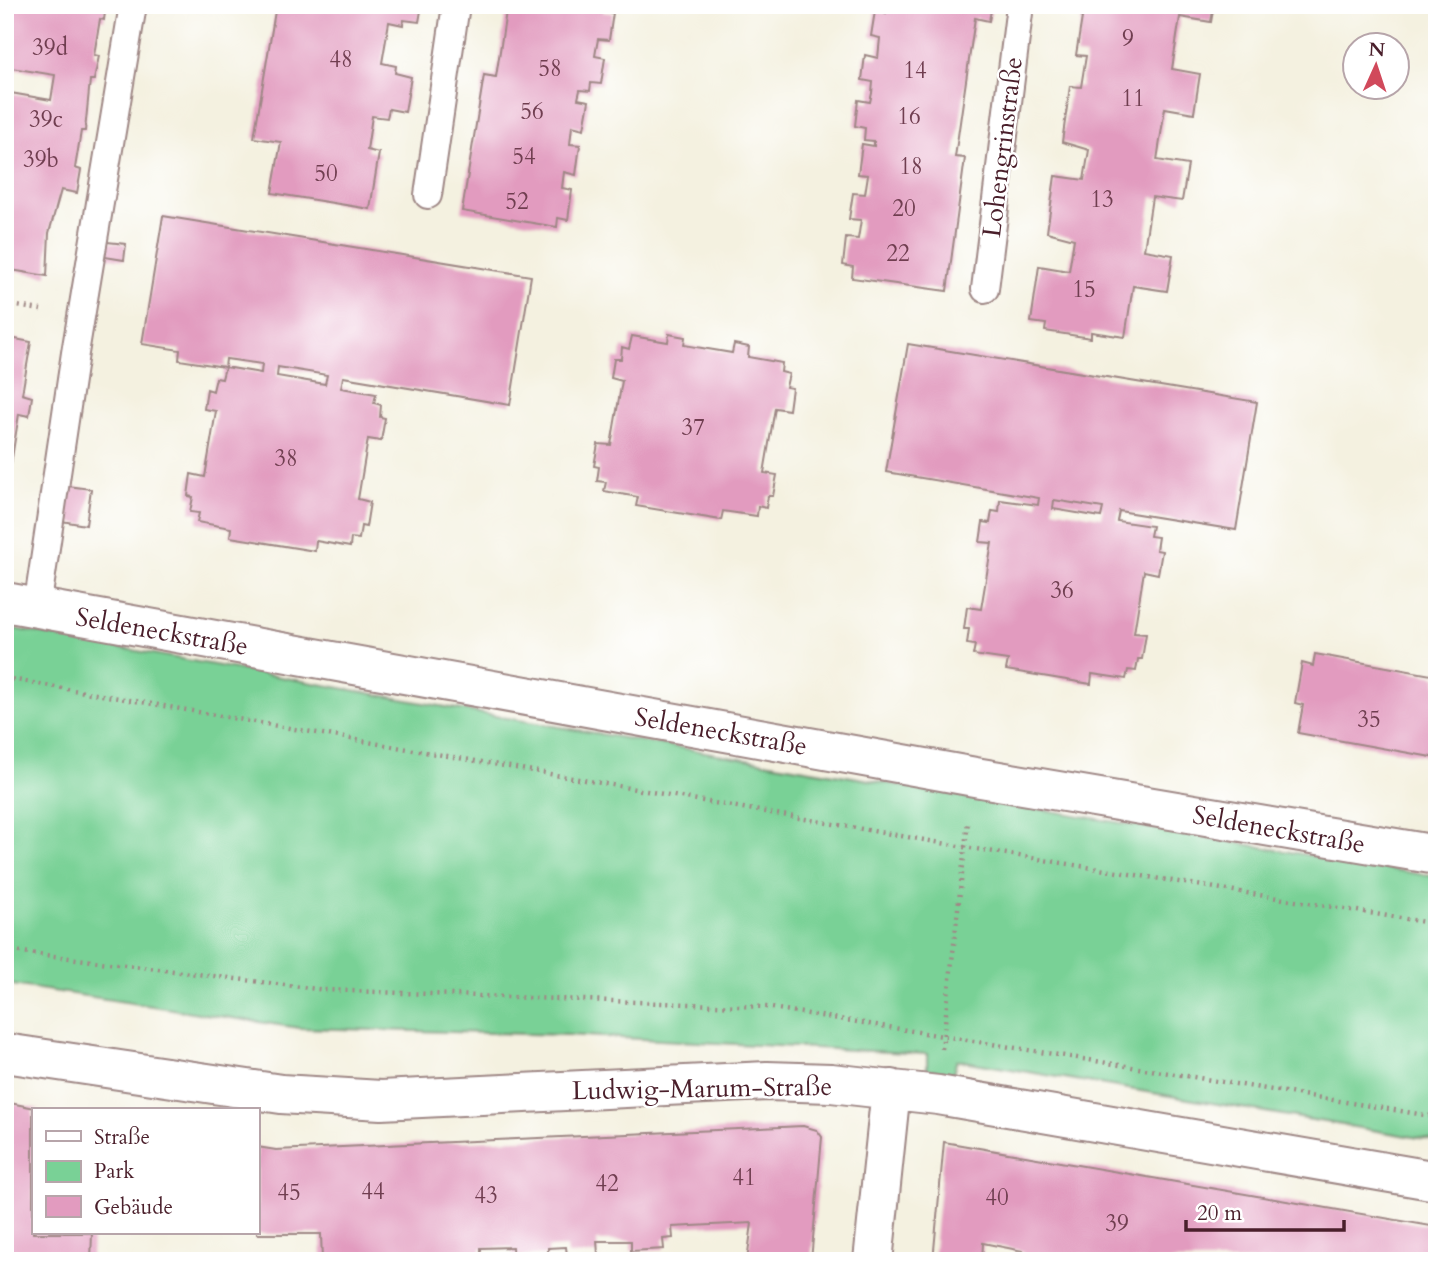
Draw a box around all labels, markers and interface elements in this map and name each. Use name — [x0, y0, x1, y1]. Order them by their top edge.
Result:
house number: 9 — [1122, 23, 1134, 54]
house number: 39d — [32, 32, 69, 63]
north arrow — [1340, 32, 1410, 102]
text: N — [1368, 37, 1386, 63]
house number: 48 — [329, 44, 353, 75]
house number: 58 — [538, 53, 562, 84]
house number: 14 — [903, 55, 927, 86]
street label: Lohengrinstraße — [974, 55, 1031, 239]
house number: 11 — [1121, 83, 1145, 114]
house number: 56 — [520, 96, 544, 127]
house number: 16 — [897, 101, 921, 132]
house number: 39c — [29, 104, 63, 135]
house number: 54 — [512, 141, 536, 172]
house number: 39b — [23, 144, 59, 175]
house number: 18 — [899, 151, 923, 182]
house number: 50 — [314, 158, 338, 189]
house number: 13 — [1090, 184, 1114, 215]
house number: 52 — [505, 186, 529, 217]
house number: 20 — [892, 193, 916, 224]
house number: 22 — [886, 238, 910, 269]
house number: 15 — [1072, 274, 1096, 305]
house number: 37 — [681, 412, 705, 443]
house number: 38 — [274, 443, 298, 474]
house number: 36 — [1050, 575, 1074, 606]
street label: Seldeneckstraße — [73, 599, 251, 664]
street label: Seldeneckstraße — [632, 699, 810, 764]
house number: 35 — [1357, 704, 1381, 735]
street label: Seldeneckstraße — [1190, 797, 1368, 862]
street label: Ludwig-Marum-Straße — [571, 1069, 833, 1108]
legend — [32, 1108, 259, 1234]
text: Straße — [94, 1123, 150, 1152]
text: Park — [94, 1157, 135, 1186]
house number: 41 — [732, 1162, 756, 1193]
house number: 42 — [595, 1168, 619, 1199]
house number: 44 — [361, 1176, 385, 1207]
house number: 45 — [277, 1177, 301, 1208]
house number: 43 — [474, 1180, 498, 1211]
house number: 40 — [985, 1182, 1009, 1213]
scale bar — [1186, 1189, 1344, 1233]
text: Gebäude — [94, 1193, 173, 1222]
text: 20 m — [1197, 1199, 1242, 1228]
house number: 39 — [1105, 1208, 1129, 1239]

